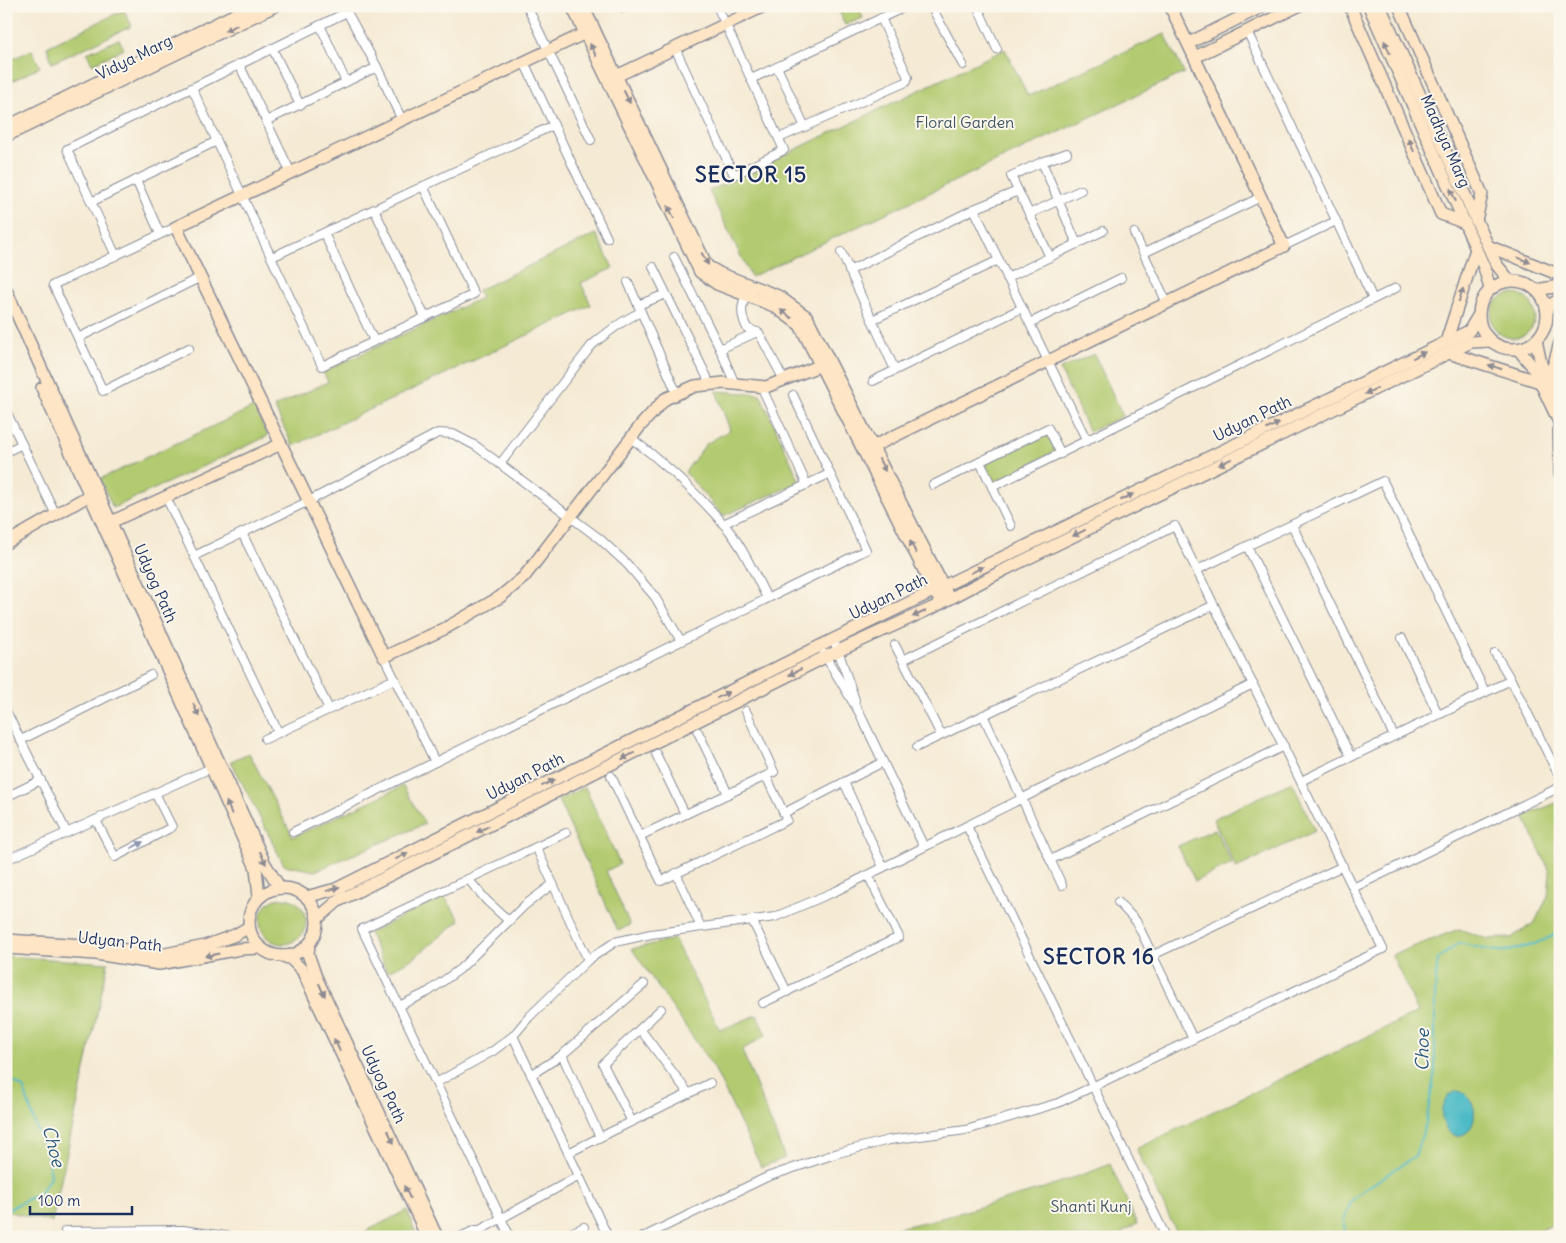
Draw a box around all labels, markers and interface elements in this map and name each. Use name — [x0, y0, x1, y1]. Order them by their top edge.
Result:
one-way arrow — [224, 24, 238, 32]
street label: Vidya Marg — [93, 30, 175, 84]
one-way arrow — [1383, 40, 1391, 54]
one-way arrow — [589, 43, 597, 57]
one-way arrow — [622, 90, 631, 105]
street label: Madhya Marg — [1417, 91, 1475, 191]
park label: Floral Garden — [916, 112, 1014, 132]
one-way arrow — [1406, 138, 1414, 152]
district label: SECTOR 15 — [695, 161, 807, 188]
one-way arrow — [1448, 188, 1456, 202]
one-way arrow — [667, 205, 675, 220]
one-way arrow — [701, 252, 709, 267]
one-way arrow — [1517, 256, 1532, 264]
one-way arrow — [1458, 288, 1466, 303]
one-way arrow — [779, 309, 793, 319]
one-way arrow — [1412, 351, 1426, 359]
one-way arrow — [1487, 363, 1502, 370]
one-way arrow — [1364, 387, 1378, 395]
street label: Udyan Path — [1210, 390, 1294, 446]
one-way arrow — [1266, 422, 1280, 430]
one-way arrow — [878, 458, 886, 472]
one-way arrow — [1218, 458, 1232, 466]
one-way arrow — [1120, 493, 1134, 501]
one-way arrow — [1072, 529, 1086, 537]
one-way arrow — [909, 540, 917, 555]
street label: Udyog Path — [130, 541, 182, 625]
one-way arrow — [970, 566, 985, 574]
street label: Udyan Path — [846, 568, 930, 624]
one-way arrow — [912, 611, 926, 619]
one-way arrow — [788, 668, 802, 676]
one-way arrow — [716, 691, 730, 699]
one-way arrow — [192, 703, 200, 717]
street label: Udyan Path — [483, 748, 567, 804]
one-way arrow — [621, 752, 635, 760]
one-way arrow — [540, 779, 555, 787]
one-way arrow — [225, 801, 233, 815]
one-way arrow — [475, 824, 490, 833]
one-way arrow — [130, 841, 144, 849]
one-way arrow — [259, 851, 267, 865]
one-way arrow — [395, 852, 410, 860]
one-way arrow — [326, 885, 341, 893]
street label: Udyan Path — [77, 927, 163, 955]
district label: SECTOR 16 — [1043, 943, 1155, 970]
one-way arrow — [204, 951, 220, 959]
one-way arrow — [318, 983, 326, 997]
water label: Choe — [1410, 1027, 1434, 1071]
one-way arrow — [333, 1038, 341, 1052]
street label: Udyog Path — [357, 1042, 411, 1126]
water label: Choe — [38, 1123, 71, 1170]
one-way arrow — [388, 1130, 396, 1144]
scale bar — [30, 1183, 132, 1215]
one-way arrow — [402, 1185, 410, 1199]
text: 100 m — [38, 1191, 80, 1210]
park label: Shanti Kunj — [1050, 1196, 1132, 1216]

